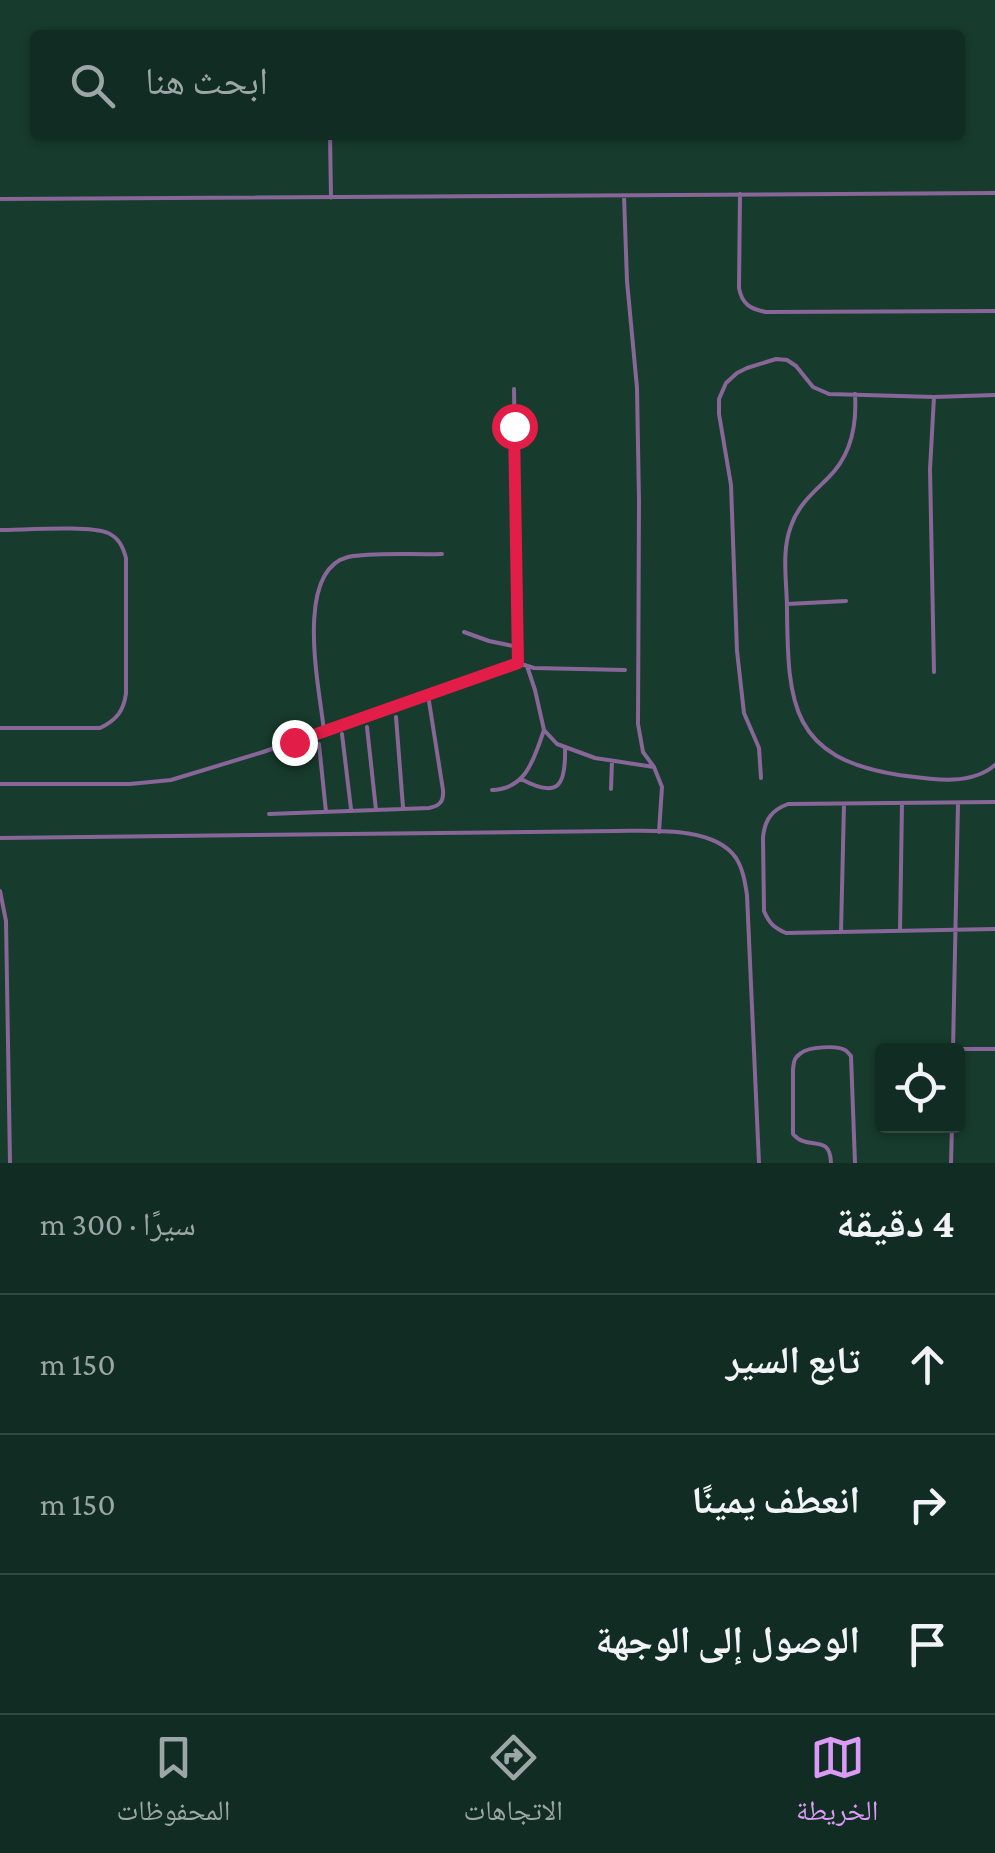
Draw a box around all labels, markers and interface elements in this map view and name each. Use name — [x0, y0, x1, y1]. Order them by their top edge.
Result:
search box — [30, 30, 965, 140]
icon: search — [65, 58, 120, 113]
text: ابحث هنا — [145, 60, 268, 102]
route start — [492, 404, 538, 450]
route end — [272, 720, 318, 766]
map controls — [875, 1043, 965, 1133]
button: locate — [875, 1043, 965, 1133]
text: 4 دقيقة — [836, 1199, 955, 1246]
text: سيرًا · 300 m — [40, 1206, 196, 1242]
icon: ahead — [900, 1337, 955, 1392]
text: تابع السير — [726, 1339, 860, 1381]
text: 150 m — [40, 1346, 116, 1382]
icon: right — [900, 1477, 955, 1532]
text: انعطف يمينًا — [692, 1479, 860, 1521]
text: 150 m — [40, 1486, 116, 1522]
icon: arrive — [900, 1617, 955, 1672]
text: الوصول إلى الوجهة — [595, 1619, 860, 1661]
tab: المحفوظات — [117, 1730, 230, 1838]
tab: الاتجاهات — [464, 1730, 563, 1838]
tab: الخريطة — [796, 1730, 878, 1838]

